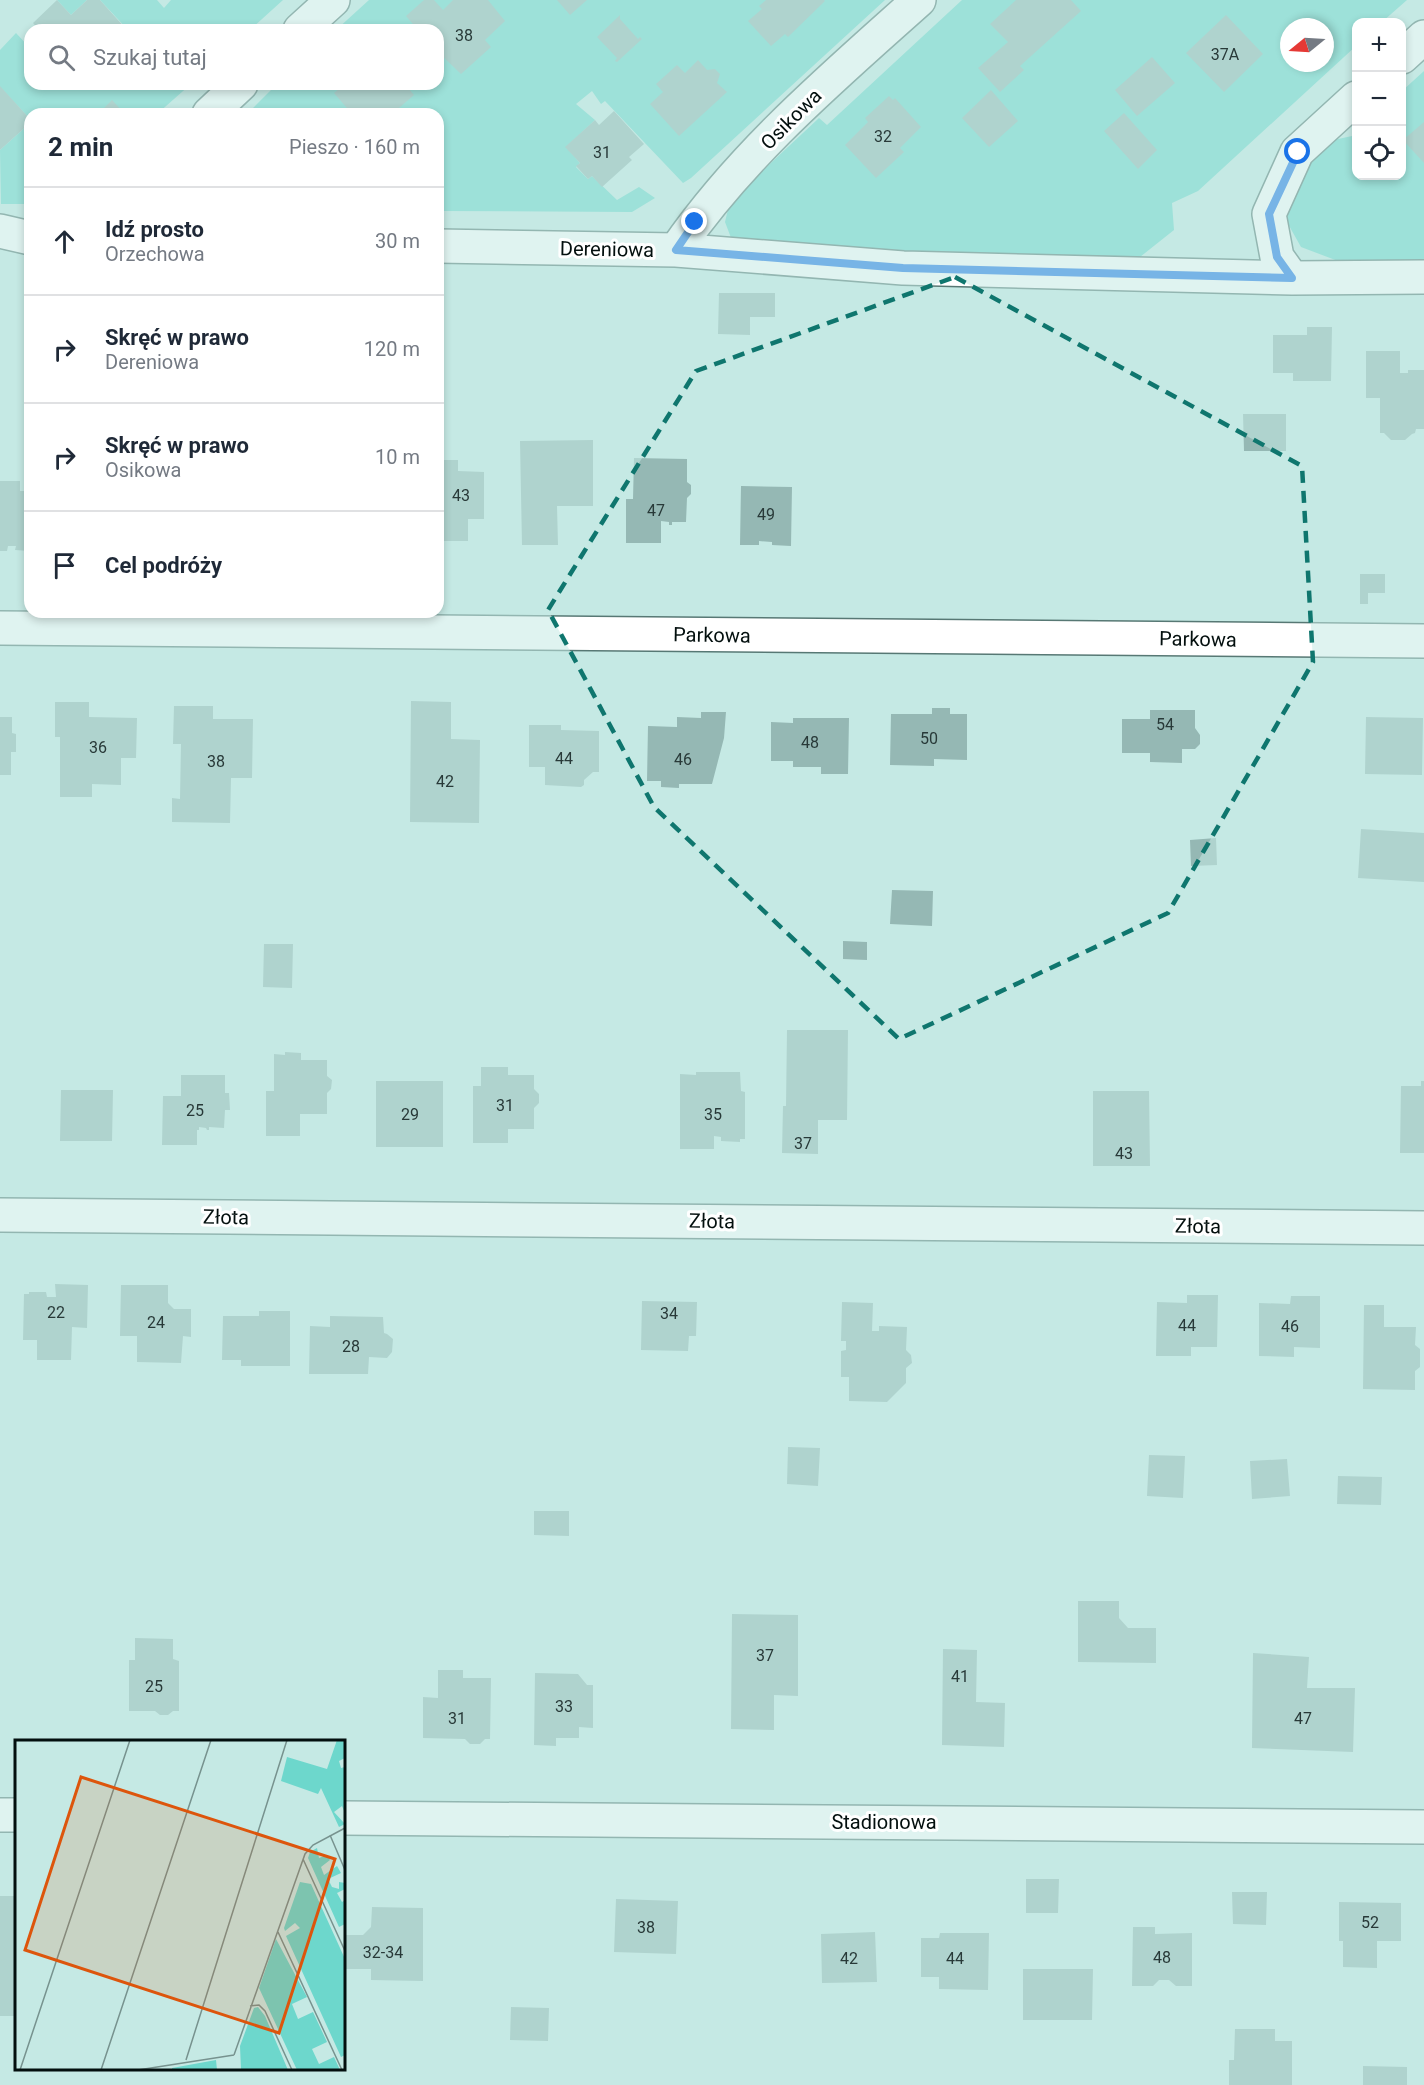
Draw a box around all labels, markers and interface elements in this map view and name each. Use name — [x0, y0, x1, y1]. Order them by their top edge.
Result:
north arrow — [1280, 18, 1334, 72]
map controls — [1352, 18, 1406, 180]
button: + — [1352, 18, 1406, 72]
search box — [24, 24, 444, 90]
house number: 38 — [455, 26, 473, 45]
icon: search — [45, 41, 78, 74]
text: Szukaj tutaj — [93, 45, 207, 70]
house number: 37A — [1211, 45, 1240, 64]
button: − — [1352, 72, 1406, 126]
street label: Osikowa — [756, 84, 826, 154]
button: locate — [1352, 126, 1406, 180]
house number: 32 — [874, 127, 892, 146]
text: 2 min — [48, 132, 113, 162]
text: Pieszo · 160 m — [289, 135, 420, 159]
route start — [1284, 138, 1310, 164]
house number: 31 — [593, 143, 611, 162]
route end — [681, 208, 707, 234]
text: Idź prosto — [105, 217, 204, 242]
icon: ahead — [48, 225, 81, 258]
text: 30 m — [375, 229, 420, 253]
street label: Dereniowa — [560, 236, 654, 262]
text: Orzechowa — [105, 242, 205, 266]
text: Skręć w prawo — [105, 325, 249, 350]
icon: right — [48, 333, 81, 366]
text: 120 m — [364, 337, 420, 361]
text: Dereniowa — [105, 350, 199, 374]
text: Skręć w prawo — [105, 433, 249, 458]
icon: right — [48, 441, 81, 474]
text: 10 m — [375, 445, 420, 469]
text: Osikowa — [105, 458, 181, 482]
house number: 43 — [452, 486, 470, 505]
house number: 47 — [647, 501, 665, 520]
house number: 49 — [757, 505, 775, 524]
icon: arrive — [48, 549, 81, 582]
text: Cel podróży — [105, 553, 222, 578]
street label: Parkowa — [673, 622, 751, 648]
street label: Parkowa — [1159, 626, 1237, 652]
house number: 54 — [1156, 715, 1174, 734]
house number: 50 — [920, 729, 938, 748]
house number: 48 — [801, 733, 819, 752]
house number: 36 — [89, 738, 107, 757]
house number: 44 — [555, 749, 573, 768]
house number: 46 — [674, 750, 692, 769]
house number: 38 — [207, 752, 225, 771]
house number: 42 — [436, 772, 454, 791]
house number: 31 — [496, 1096, 514, 1115]
house number: 25 — [186, 1101, 204, 1120]
house number: 29 — [401, 1105, 419, 1124]
house number: 35 — [704, 1105, 722, 1124]
house number: 37 — [794, 1134, 812, 1153]
house number: 43 — [1115, 1144, 1133, 1163]
street label: Złota — [203, 1205, 249, 1229]
street label: Złota — [689, 1209, 735, 1233]
street label: Złota — [1175, 1214, 1221, 1238]
house number: 22 — [47, 1303, 65, 1322]
house number: 34 — [660, 1304, 678, 1323]
house number: 24 — [147, 1313, 165, 1332]
house number: 44 — [1178, 1316, 1196, 1335]
house number: 46 — [1281, 1317, 1299, 1336]
house number: 28 — [342, 1337, 360, 1356]
house number: 37 — [756, 1646, 774, 1665]
house number: 41 — [951, 1667, 969, 1686]
house number: 25 — [145, 1677, 163, 1696]
house number: 33 — [555, 1697, 573, 1716]
house number: 31 — [448, 1709, 466, 1728]
house number: 47 — [1294, 1709, 1312, 1728]
inset map — [15, 1740, 345, 2070]
street label: Stadionowa — [831, 1810, 937, 1834]
house number: 52 — [1361, 1913, 1379, 1932]
house number: 38 — [637, 1918, 655, 1937]
house number: 32-34 — [363, 1943, 403, 1962]
house number: 48 — [1153, 1948, 1171, 1967]
house number: 42 — [840, 1949, 858, 1968]
house number: 44 — [946, 1949, 964, 1968]

